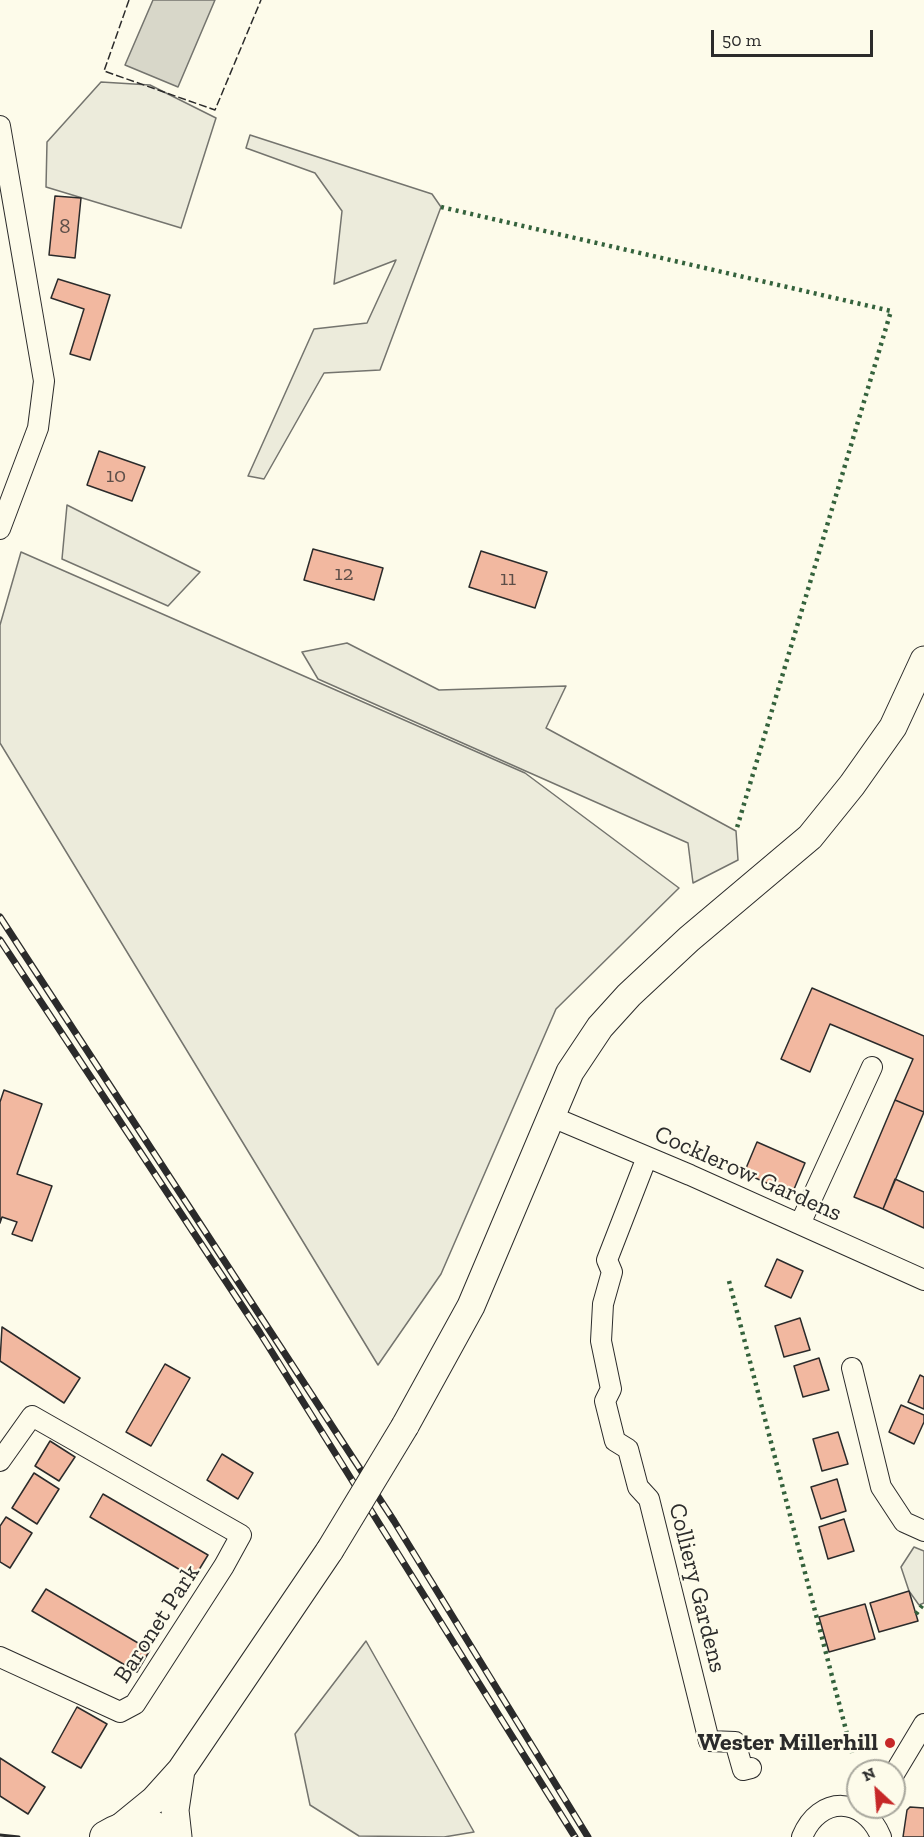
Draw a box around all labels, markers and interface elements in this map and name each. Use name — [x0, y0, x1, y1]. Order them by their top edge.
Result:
scale bar — [714, 18, 876, 56]
text: 50 m — [722, 29, 761, 51]
house number: 8 — [59, 214, 71, 240]
house number: 10 — [106, 463, 126, 489]
house number: 12 — [335, 561, 353, 587]
house number: 11 — [500, 566, 516, 592]
street label: Cocklerow Gardens — [650, 1120, 846, 1228]
street label: Colliery Gardens — [662, 1500, 732, 1676]
street label: Baronet Park — [108, 1559, 206, 1689]
place label: Wester Millerhill — [698, 1729, 878, 1757]
marker: Wester Millerhill — [883, 1736, 897, 1750]
north arrow — [846, 1759, 906, 1819]
text: N — [859, 1763, 878, 1785]

